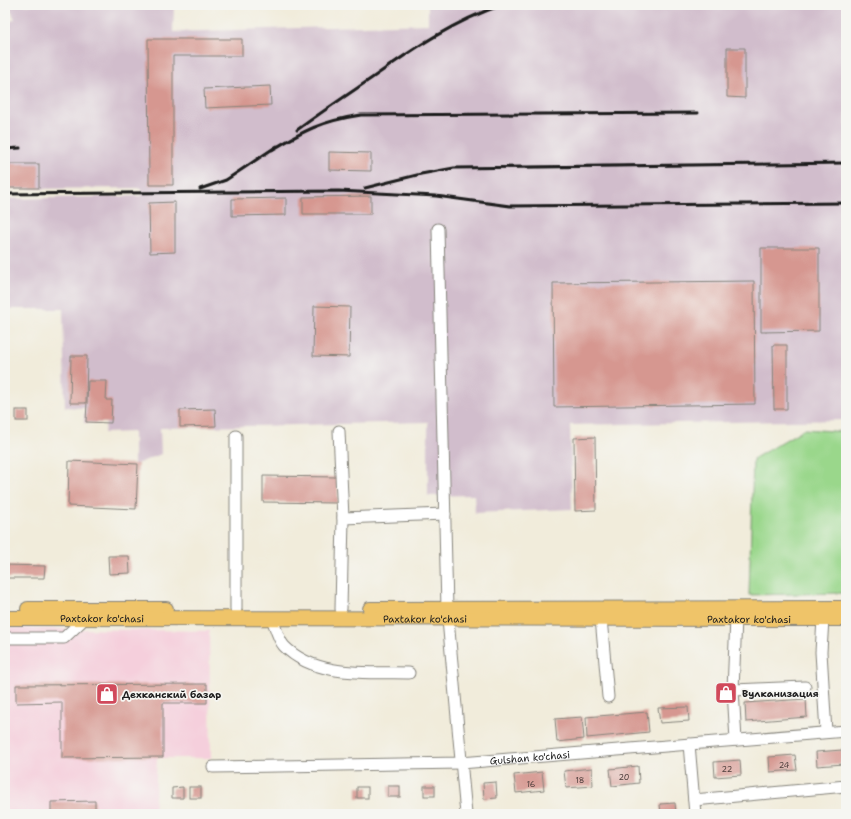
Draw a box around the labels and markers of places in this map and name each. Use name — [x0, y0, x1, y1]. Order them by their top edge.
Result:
shop icon: Вулканизация — [713, 680, 739, 706]
shop icon: Дехканский базар — [94, 681, 120, 707]
place label: Вулканизация — [742, 687, 819, 700]
place label: Дехканский базар — [122, 688, 221, 701]

